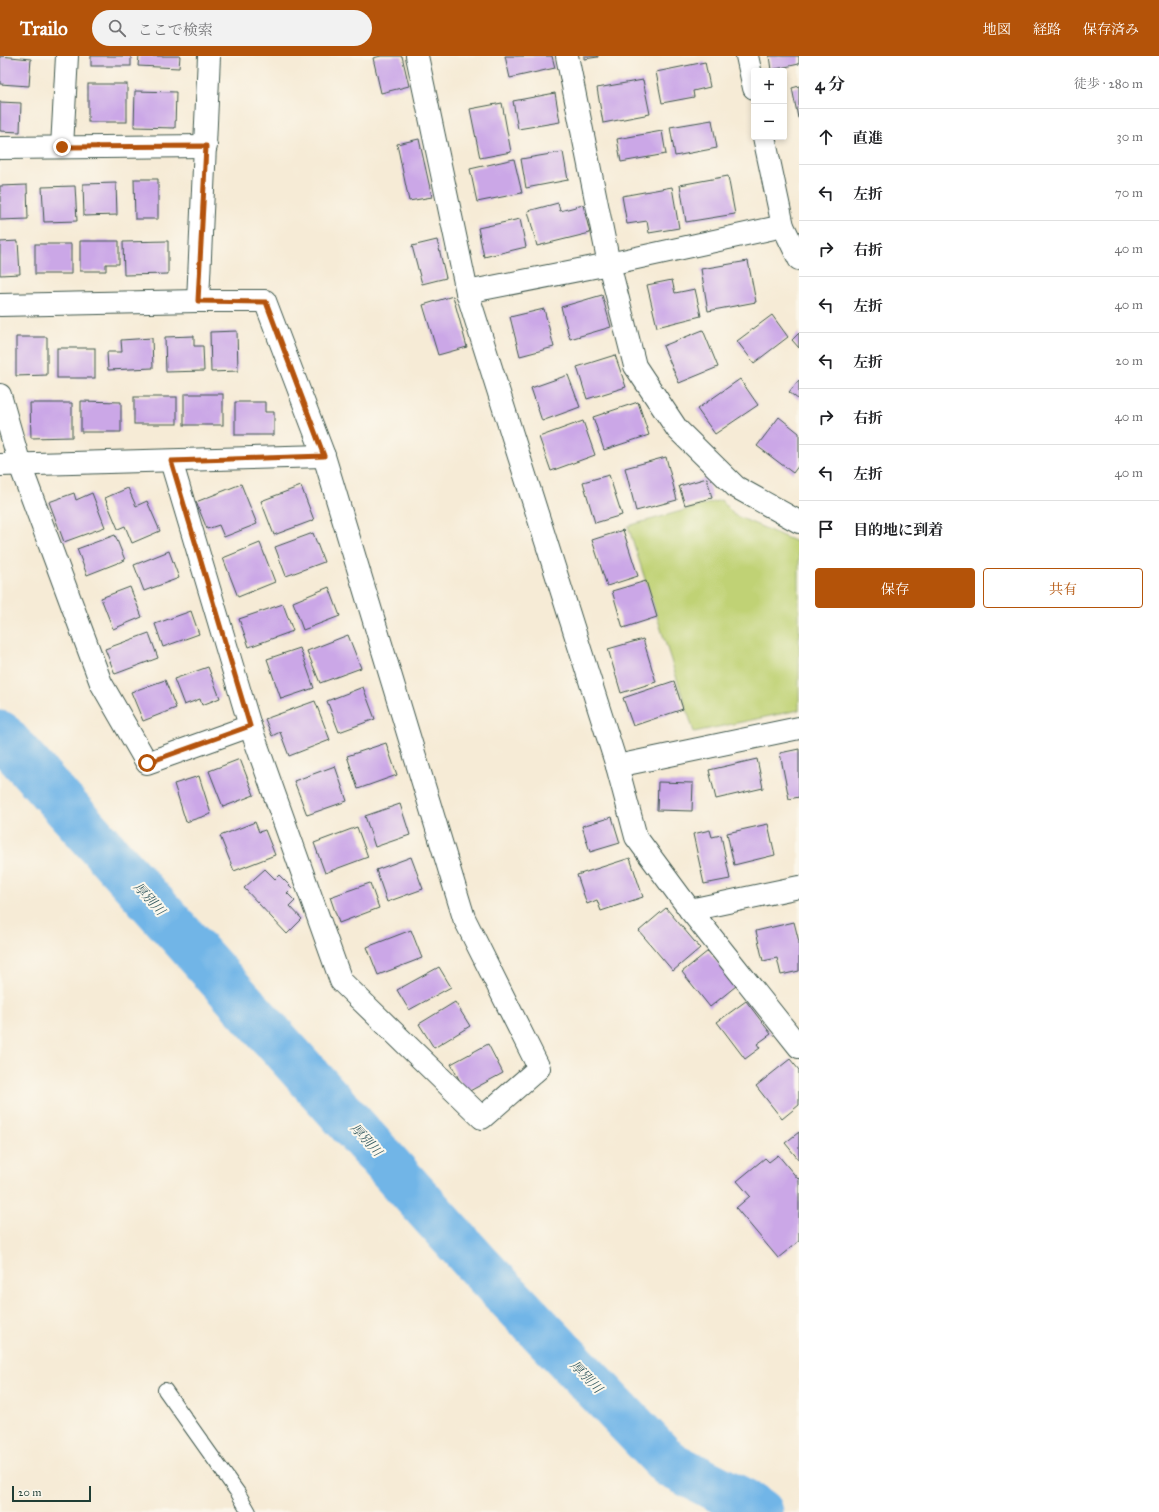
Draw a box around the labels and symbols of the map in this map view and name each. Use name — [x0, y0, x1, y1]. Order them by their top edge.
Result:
route end — [53, 138, 71, 156]
route start — [138, 754, 156, 772]
water label: 厚別川 — [130, 879, 169, 920]
water label: 厚別川 — [347, 1120, 386, 1161]
water label: 厚別川 — [567, 1357, 607, 1398]
scale bar — [12, 1484, 91, 1503]

